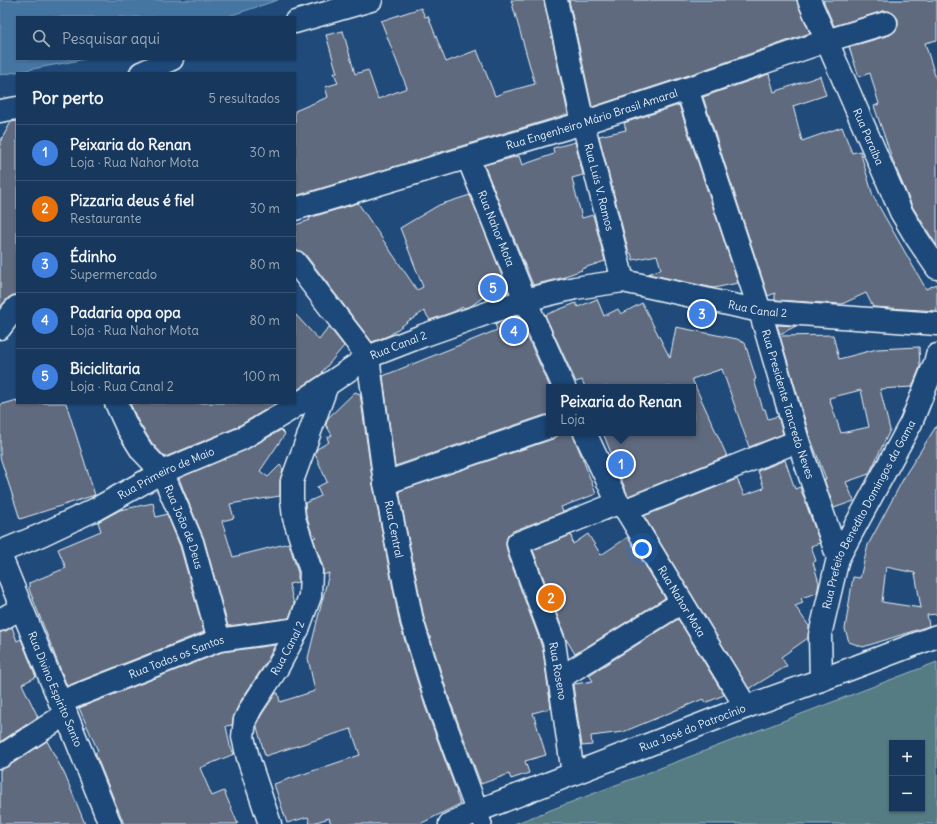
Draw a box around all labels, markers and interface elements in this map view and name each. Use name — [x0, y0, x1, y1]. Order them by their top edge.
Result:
search box — [16, 16, 296, 60]
icon: search — [30, 27, 52, 49]
text: Pesquisar aqui — [62, 29, 160, 48]
street label: Rua Engenheiro Mário Brasil Amaral — [504, 86, 679, 153]
text: Por perto — [32, 87, 103, 109]
text: 5 resultados — [208, 90, 280, 107]
street label: Rua Paraíba — [850, 106, 887, 167]
text: Peixaria do Renan — [70, 135, 191, 154]
street label: Rua Luis V. Ramos — [581, 142, 617, 232]
text: 1 — [42, 144, 48, 161]
text: 30 m — [250, 144, 280, 161]
text: Loja · Rua Nahor Mota — [70, 154, 199, 171]
street label: Rua Nahor Mota — [475, 188, 518, 269]
text: Pizzaria deus é fiel — [70, 191, 194, 210]
text: 2 — [41, 200, 49, 217]
text: 30 m — [250, 200, 280, 217]
text: Restaurante — [70, 210, 142, 227]
text: Édinho — [70, 247, 117, 266]
text: 3 — [41, 256, 49, 273]
text: 80 m — [249, 256, 280, 273]
text: Supermercado — [70, 266, 157, 283]
pin: 5 — [480, 273, 506, 303]
street label: Rua Canal 2 — [727, 297, 787, 320]
pin: 3 — [689, 299, 715, 329]
text: Padaria opa opa — [70, 303, 181, 322]
text: 4 — [41, 312, 49, 329]
text: 80 m — [249, 312, 280, 329]
pin: 4 — [501, 316, 527, 346]
text: Loja · Rua Nahor Mota — [70, 322, 199, 339]
street label: Rua Canal 2 — [368, 328, 428, 363]
street label: Rua Presidente Tancredo Neves — [759, 328, 817, 481]
text: Biciclitaria — [70, 359, 140, 378]
text: 5 — [41, 368, 49, 385]
text: 100 m — [243, 368, 280, 385]
text: Loja · Rua Canal 2 — [70, 378, 174, 395]
popup — [546, 384, 696, 436]
text: Peixaria do Renan — [560, 392, 682, 411]
text: Loja — [560, 411, 585, 428]
street label: Rua Prefeito Benedito Domingos da Gama — [819, 417, 918, 610]
street label: Rua Primeiro de Maio — [115, 444, 216, 502]
pin: 1 — [608, 449, 634, 479]
street label: Rua João de Deus — [161, 483, 206, 571]
street label: Rua Central — [382, 499, 406, 559]
your location — [632, 539, 652, 559]
street label: Rua Nahor Mota — [655, 563, 709, 639]
pin: 2 — [538, 583, 564, 613]
street label: Rua Canal 2 — [267, 619, 307, 678]
street label: Rua Divino Espírito Santo — [25, 629, 85, 749]
street label: Rua Todos os Santos — [127, 632, 225, 681]
street label: Rua Roseno — [546, 641, 570, 701]
street label: Rua José do Patrocínio — [637, 701, 748, 755]
map controls — [889, 740, 925, 812]
button: + — [889, 740, 925, 776]
button: − — [889, 776, 925, 812]

